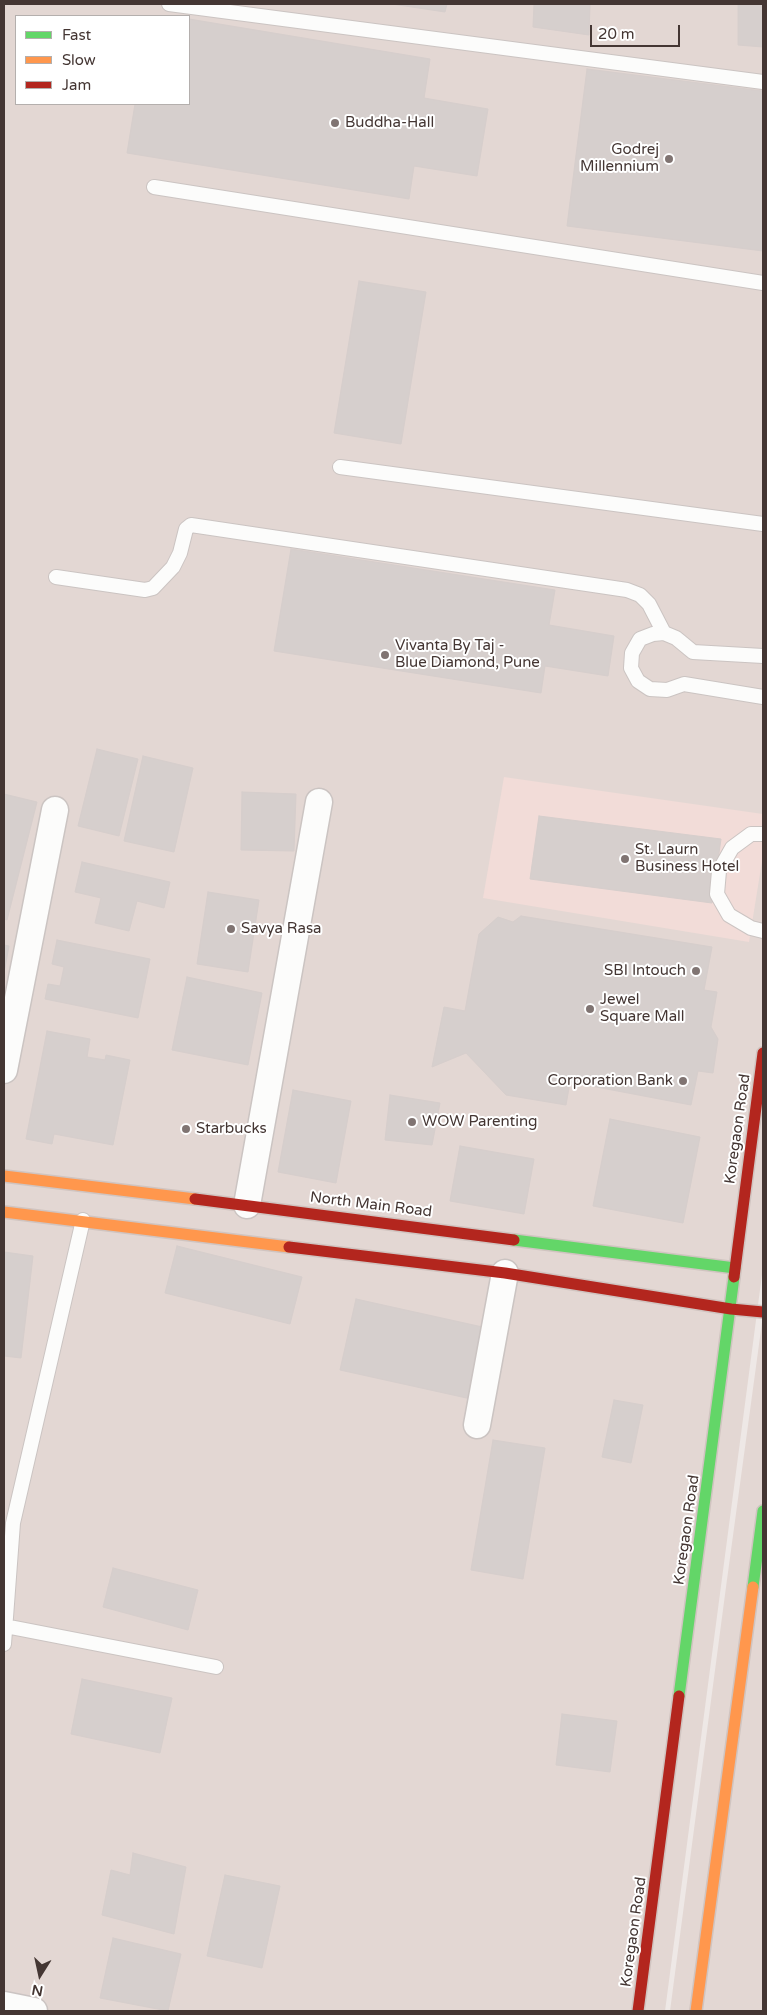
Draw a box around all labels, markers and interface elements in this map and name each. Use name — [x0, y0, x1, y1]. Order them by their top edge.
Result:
legend — [15, 15, 190, 105]
scale bar — [592, 15, 682, 47]
text: 20 m — [598, 25, 635, 43]
text: Fast — [62, 26, 91, 44]
text: Slow — [62, 51, 96, 69]
text: Jam — [62, 76, 91, 94]
place label: Buddha-Hall — [345, 114, 434, 132]
marker: Buddha-Hall — [329, 117, 341, 129]
place label: Godrej Millennium — [580, 141, 659, 176]
marker: Godrej Millennium — [663, 153, 675, 165]
place label: Vivanta By Taj - Blue Diamond, Pune — [395, 637, 540, 672]
marker: Vivanta By Taj - Blue Diamond, Pune — [379, 649, 391, 661]
place label: St. Laurn Business Hotel — [635, 841, 739, 876]
marker: St. Laurn Business Hotel — [619, 853, 631, 865]
place label: Savya Rasa — [241, 920, 322, 938]
marker: Savya Rasa — [225, 923, 237, 935]
place label: SBI Intouch — [604, 962, 686, 980]
marker: SBI Intouch — [690, 965, 702, 977]
place label: Jewel Square Mall — [600, 991, 685, 1026]
marker: Jewel Square Mall — [584, 1003, 596, 1015]
place label: Corporation Bank — [548, 1072, 673, 1090]
street label: Koregaon Road — [721, 1073, 755, 1185]
marker: Corporation Bank — [677, 1075, 689, 1087]
place label: WOW Parenting — [422, 1113, 538, 1131]
marker: WOW Parenting — [406, 1116, 418, 1128]
place label: Starbucks — [196, 1120, 267, 1138]
marker: Starbucks — [180, 1123, 192, 1135]
street label: North Main Road — [309, 1189, 433, 1221]
street label: Koregaon Road — [670, 1474, 704, 1586]
street label: Koregaon Road — [617, 1876, 651, 1988]
north arrow — [15, 1950, 65, 2000]
text: N — [30, 1981, 44, 2000]

